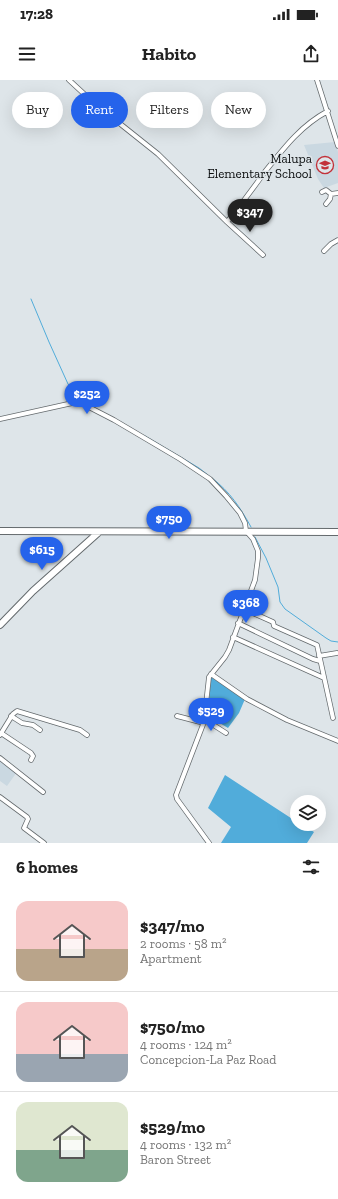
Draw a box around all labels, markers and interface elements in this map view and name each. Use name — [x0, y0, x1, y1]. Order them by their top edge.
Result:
text: 17:28 — [20, 5, 53, 23]
icon: menu — [16, 43, 38, 65]
text: Habito — [142, 43, 196, 65]
icon: share — [300, 43, 322, 65]
chip: Buy — [12, 92, 63, 128]
chip: Rent — [71, 92, 128, 128]
chip: Filters — [136, 92, 203, 128]
chip: New — [211, 92, 266, 128]
place label: Malupa Elementary School — [207, 151, 313, 181]
school or university icon: Malupa Elementary School — [315, 155, 335, 175]
pin: $347 — [226, 199, 274, 233]
text: $347 — [237, 204, 263, 219]
pin: $252 — [63, 381, 111, 415]
text: $252 — [73, 386, 101, 401]
pin: $750 — [145, 506, 193, 540]
text: $750 — [155, 511, 183, 526]
pin: $615 — [18, 537, 66, 571]
text: $615 — [29, 542, 55, 557]
pin: $368 — [222, 590, 270, 624]
text: $368 — [232, 595, 260, 610]
pin: $529 — [187, 698, 235, 732]
text: $529 — [197, 703, 225, 718]
map controls — [290, 795, 326, 831]
button: layers — [290, 795, 326, 831]
icon: filters — [300, 856, 322, 878]
text: 6 homes — [16, 857, 78, 877]
text: $347/mo — [140, 916, 204, 936]
icon: home — [48, 917, 96, 965]
text: 2 rooms · 58 m² — [140, 936, 226, 951]
text: Apartment — [140, 951, 202, 966]
text: $750/mo — [140, 1017, 205, 1037]
icon: home — [48, 1018, 96, 1066]
text: 4 rooms · 124 m² — [140, 1037, 232, 1052]
text: Concepcion-La Paz Road — [140, 1052, 277, 1067]
text: $529/mo — [140, 1117, 205, 1137]
icon: home — [48, 1118, 96, 1166]
text: 4 rooms · 132 m² — [140, 1137, 231, 1152]
text: Baron Street — [140, 1152, 211, 1167]

